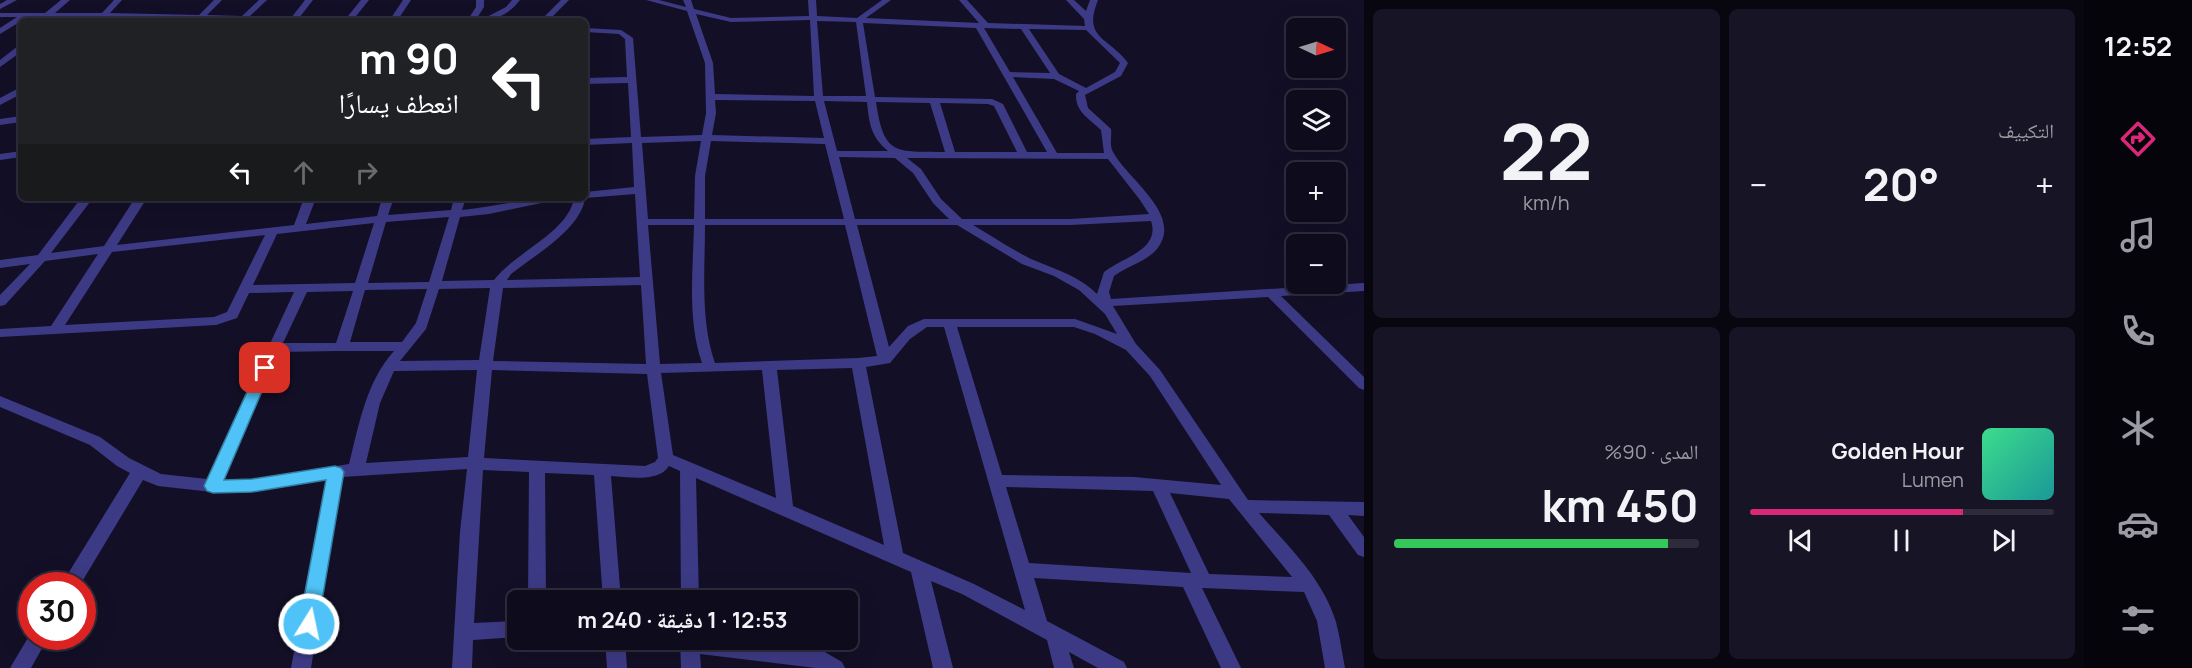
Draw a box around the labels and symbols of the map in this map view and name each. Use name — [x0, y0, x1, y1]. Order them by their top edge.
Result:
north arrow — [1286, 18, 1346, 78]
pin — [239, 342, 290, 393]
speed limit sign: 30 — [18, 572, 96, 650]
position arrow — [277, 592, 341, 656]

